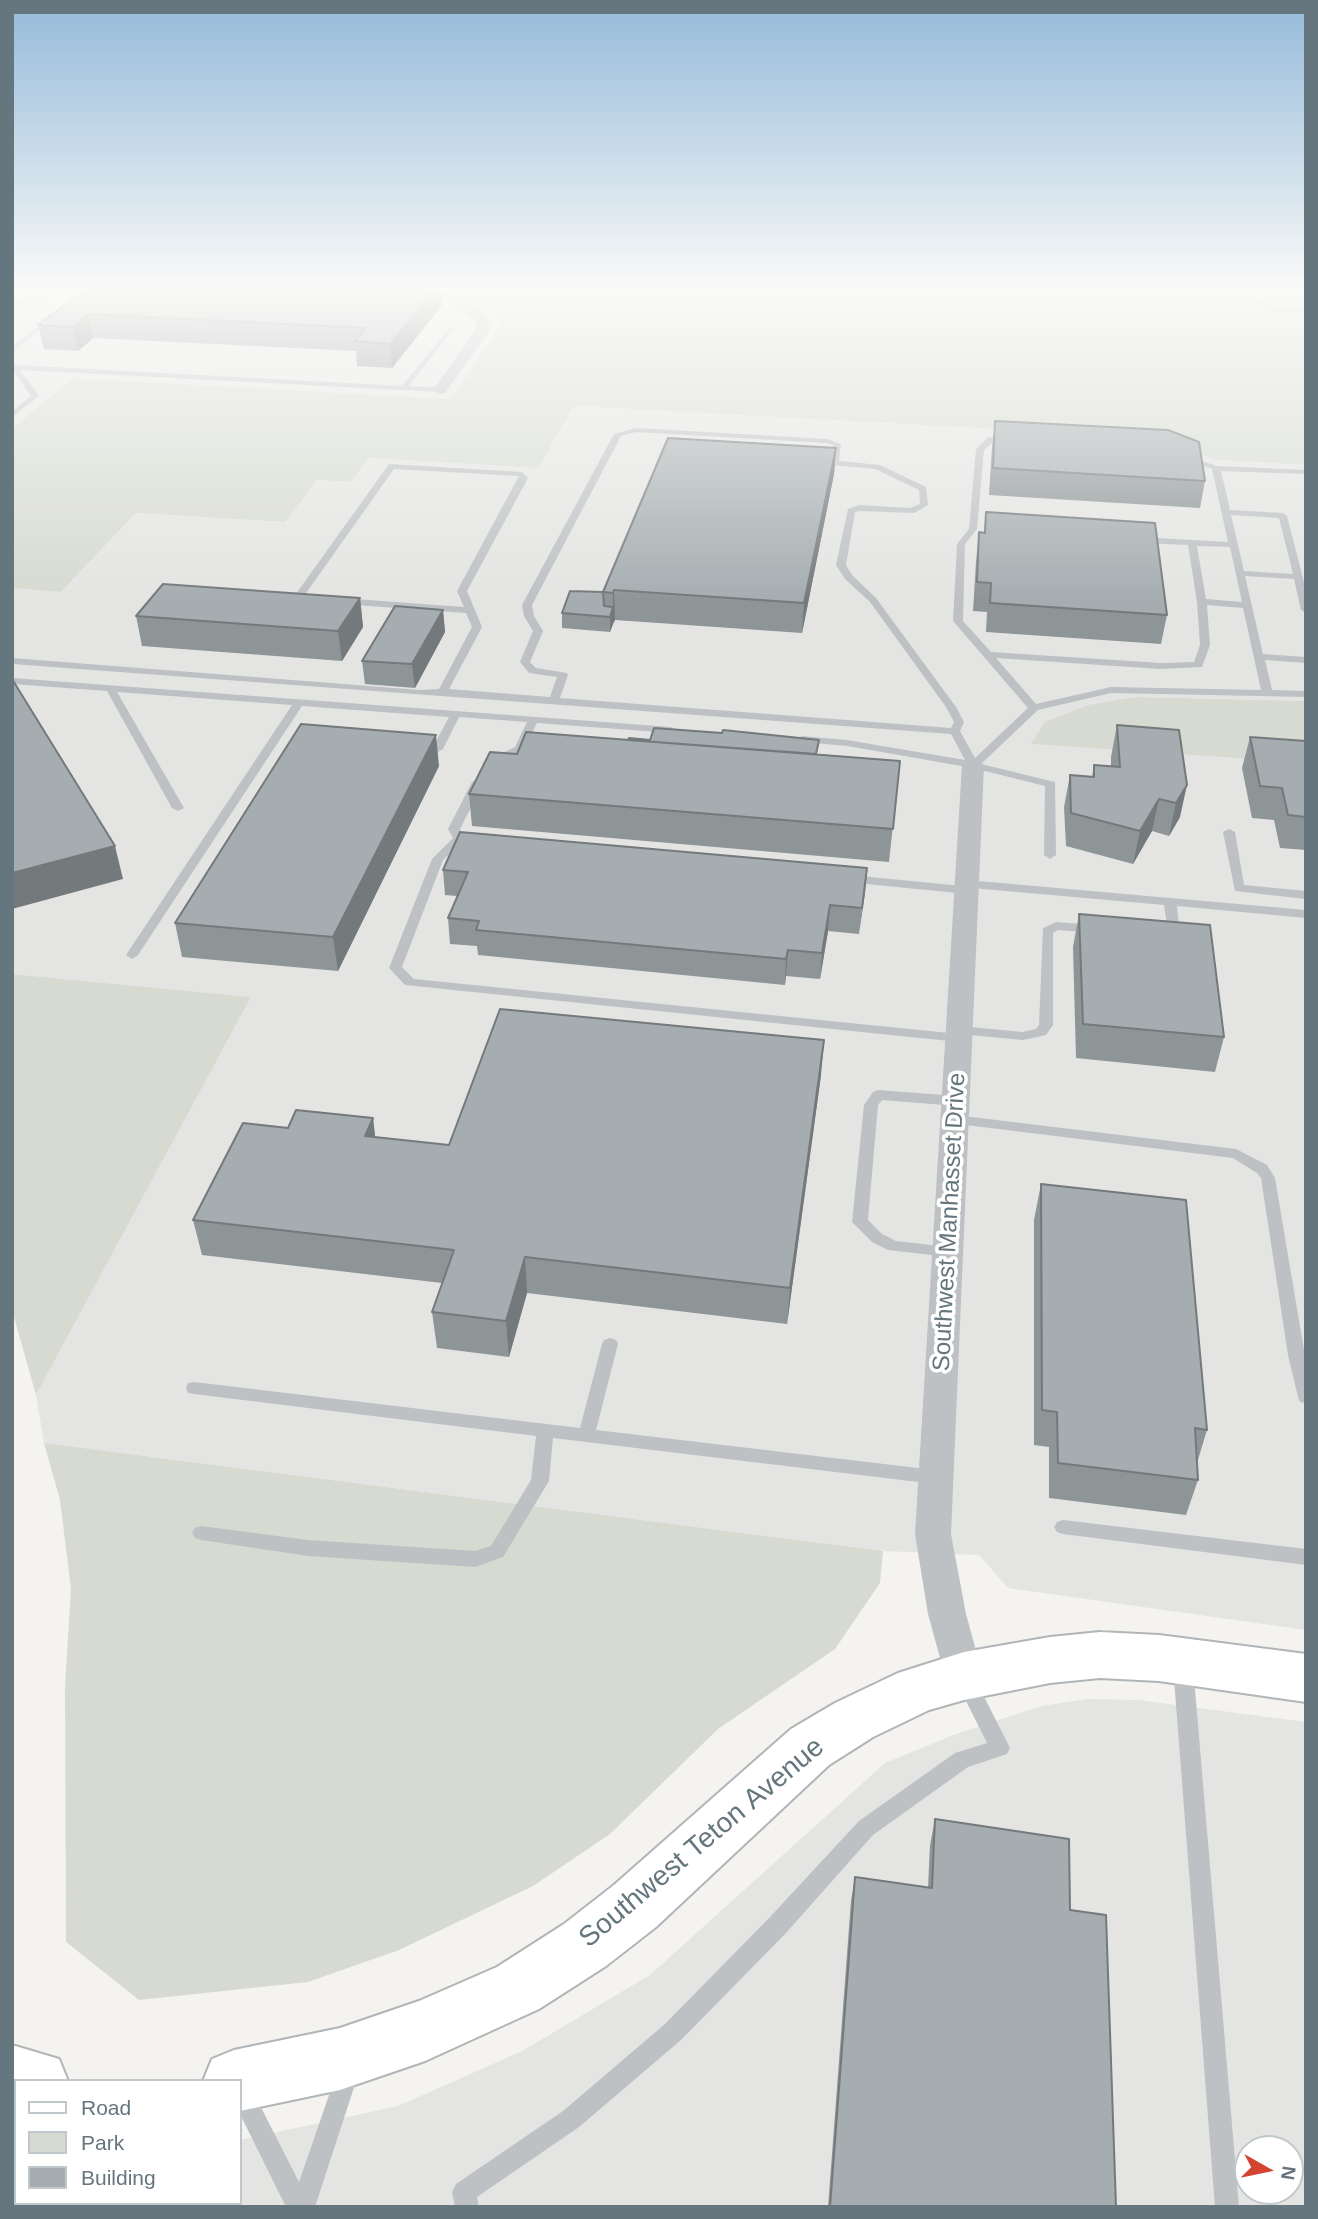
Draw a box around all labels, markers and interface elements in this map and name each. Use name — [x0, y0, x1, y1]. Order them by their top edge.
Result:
street label: Southwest Manhasset Drive — [928, 1072, 972, 1372]
street label: Southwest Teton Avenue — [573, 1731, 831, 1955]
legend — [14, 2079, 242, 2205]
text: Road — [81, 2096, 131, 2119]
text: Park — [81, 2131, 124, 2154]
north arrow — [1234, 2135, 1304, 2205]
text: N — [1277, 2165, 1300, 2181]
text: Building — [81, 2166, 156, 2189]

